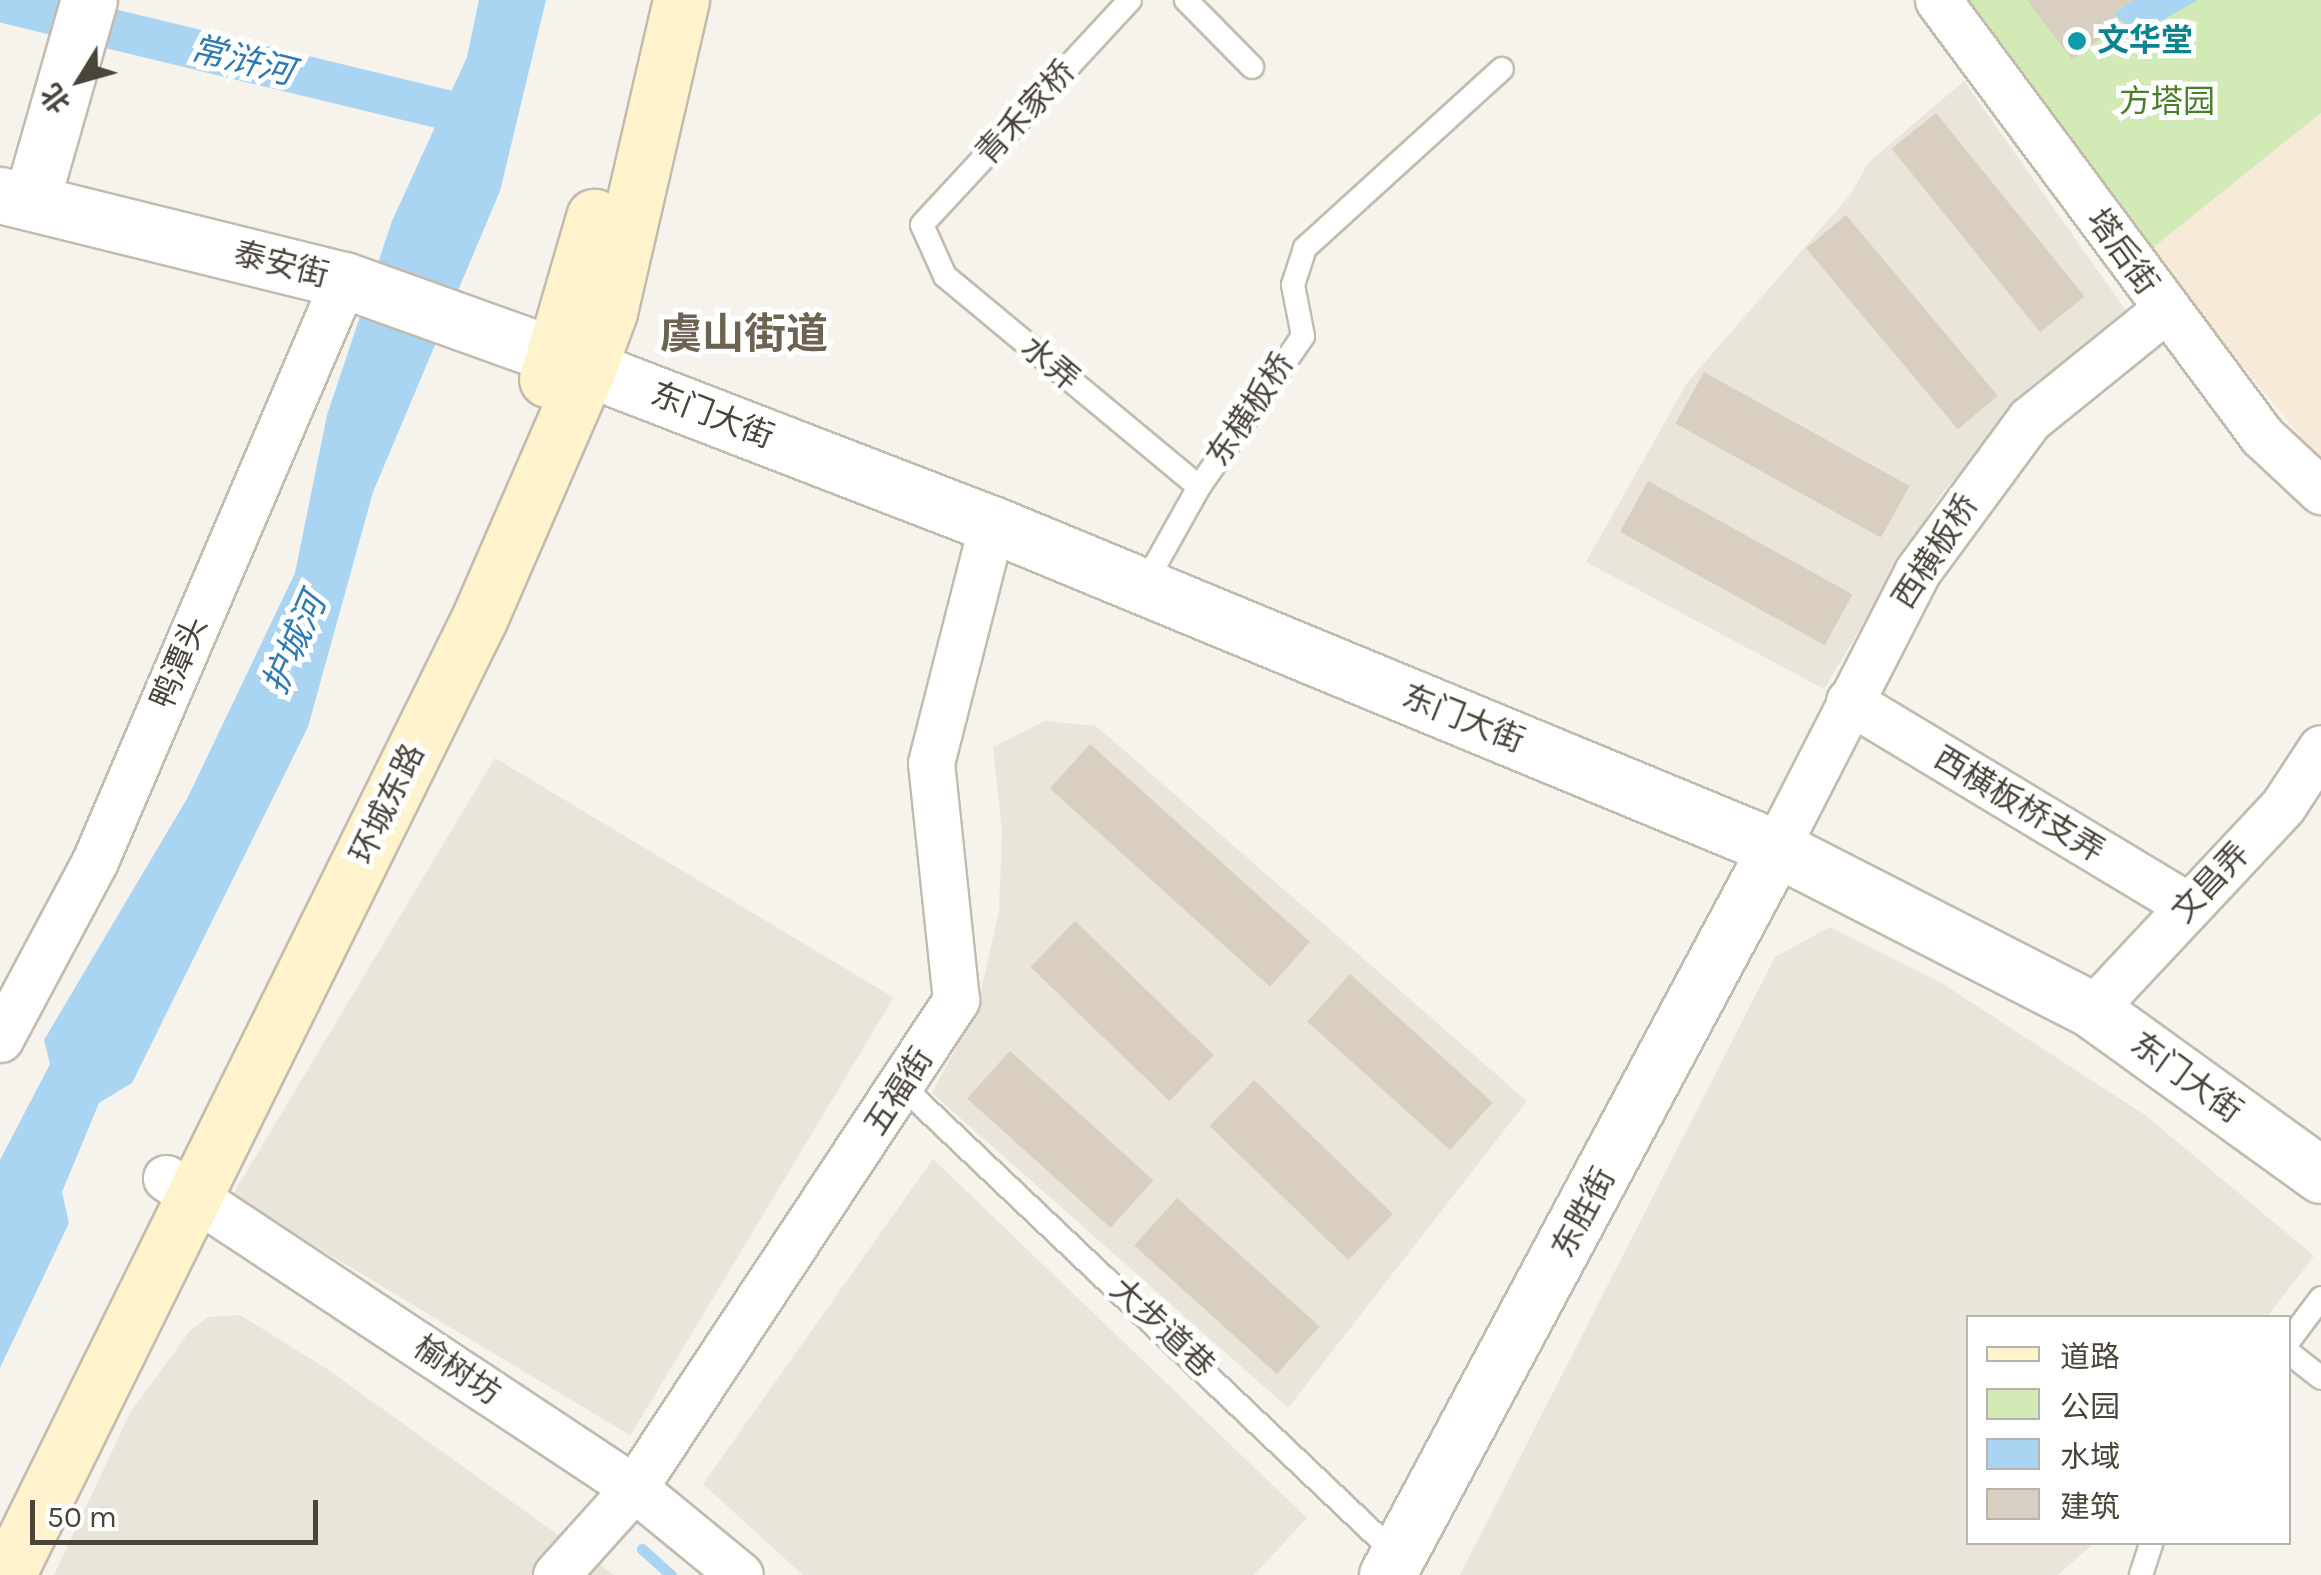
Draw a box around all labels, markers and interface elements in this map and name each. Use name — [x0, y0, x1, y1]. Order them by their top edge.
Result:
place label: 文华堂 — [2097, 22, 2193, 60]
water label: 常浒河 — [186, 28, 298, 94]
north arrow — [30, 30, 130, 130]
marker: 文华堂 — [2066, 30, 2088, 52]
street label: 青禾家桥 — [968, 53, 1084, 173]
text: 北 — [34, 77, 77, 119]
park label: 方塔园 — [2119, 83, 2215, 121]
street label: 塔后街 — [2078, 202, 2166, 302]
street label: 泰安街 — [230, 235, 332, 295]
district label: 虞山街道 — [660, 309, 828, 359]
street label: 水弄 — [1013, 329, 1087, 399]
street label: 东横板桥 — [1199, 346, 1303, 474]
street label: 东门大街 — [645, 375, 779, 457]
street label: 西横板桥 — [1885, 488, 1987, 616]
water label: 护城河 — [254, 587, 336, 701]
street label: 鸭潭头 — [144, 611, 216, 715]
street label: 东门大街 — [1396, 677, 1530, 761]
street label: 环城东路 — [343, 738, 433, 870]
street label: 西横板桥支弄 — [1927, 739, 2111, 871]
street label: 文昌弄 — [2164, 835, 2258, 931]
street label: 东门大街 — [2123, 1025, 2249, 1131]
street label: 五福街 — [857, 1041, 941, 1143]
street label: 东胜街 — [1545, 1162, 1623, 1264]
street label: 大步道巷 — [1102, 1270, 1222, 1386]
legend — [1966, 1315, 2291, 1545]
street label: 榆树坊 — [406, 1328, 508, 1414]
text: 道路 — [2060, 1339, 2120, 1375]
text: 公园 — [2060, 1389, 2120, 1425]
text: 水域 — [2060, 1439, 2120, 1475]
scale bar — [35, 1480, 322, 1542]
text: 建筑 — [2060, 1489, 2120, 1525]
text: 50 m — [47, 1499, 117, 1535]

